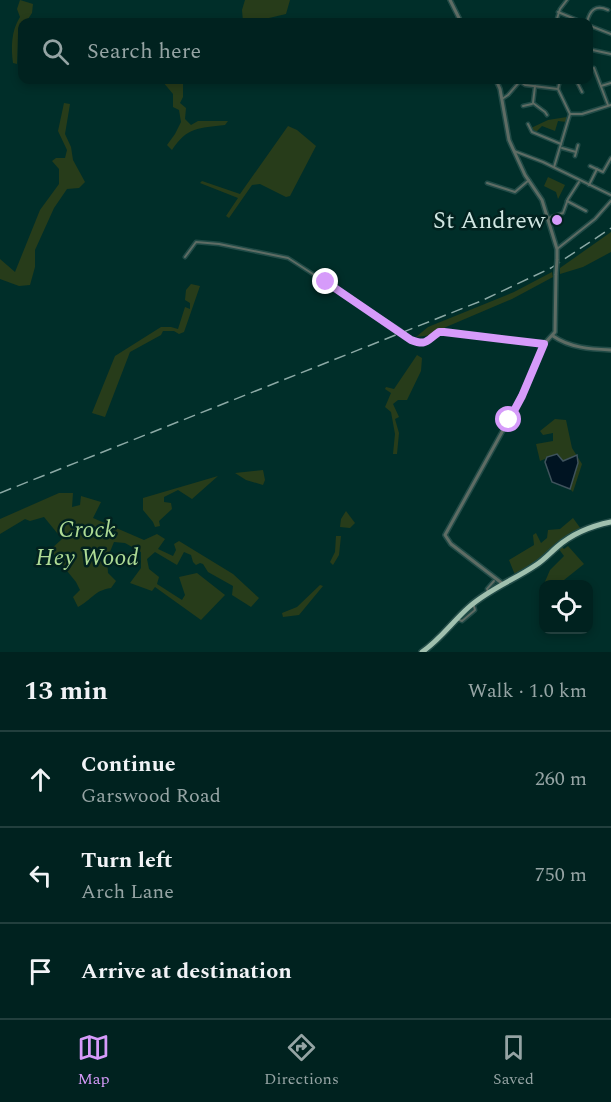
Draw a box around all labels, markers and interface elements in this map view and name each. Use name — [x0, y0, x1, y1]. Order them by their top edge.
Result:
search box — [18, 18, 593, 84]
icon: search — [39, 35, 72, 68]
text: Search here — [87, 35, 201, 68]
place label: St Andrew — [433, 203, 546, 239]
marker: St Andrew — [550, 213, 564, 227]
route end — [312, 268, 338, 294]
route start — [495, 406, 521, 432]
park label: Crock Hey Wood — [35, 512, 139, 576]
map controls — [539, 580, 593, 634]
button: locate — [539, 580, 593, 634]
text: 13 min — [24, 671, 108, 711]
text: Walk · 1.0 km — [468, 676, 587, 706]
text: Continue — [81, 748, 176, 781]
icon: ahead — [24, 763, 57, 796]
text: 260 m — [535, 764, 587, 794]
text: Garswood Road — [81, 781, 221, 811]
text: Turn left — [81, 844, 173, 877]
icon: left — [24, 859, 57, 892]
text: 750 m — [535, 860, 587, 890]
text: Arch Lane — [81, 877, 174, 907]
icon: arrive — [24, 955, 57, 988]
text: Arrive at destination — [81, 955, 292, 988]
tab: Map — [77, 1031, 110, 1091]
tab: Directions — [264, 1031, 339, 1091]
tab: Saved — [493, 1031, 534, 1091]

